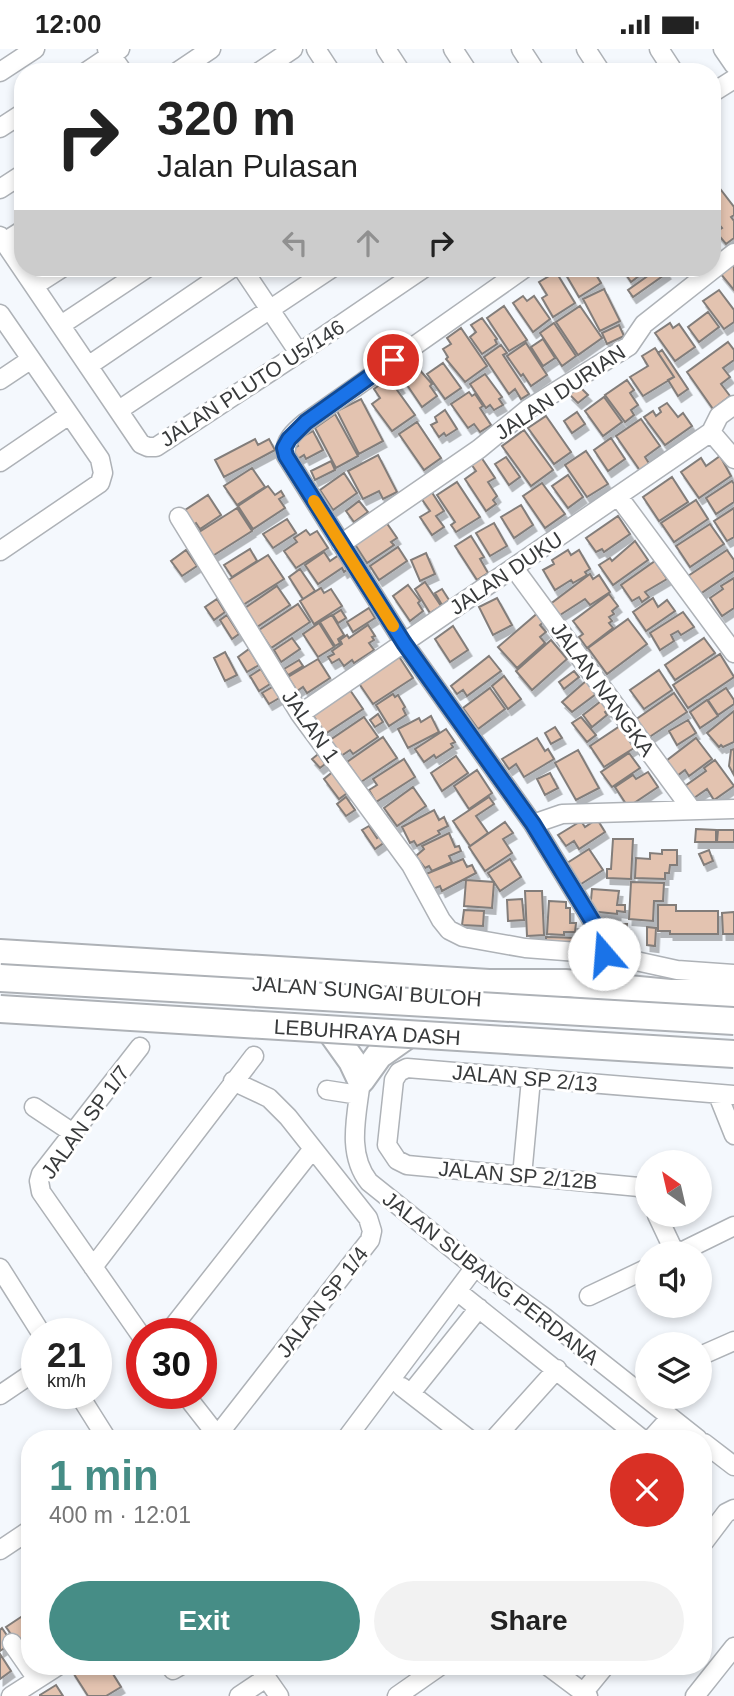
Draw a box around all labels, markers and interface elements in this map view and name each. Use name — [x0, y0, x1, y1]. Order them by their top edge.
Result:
text: 12:00 — [35, 9, 102, 39]
icon: right — [42, 91, 133, 182]
text: 320 m — [157, 91, 296, 145]
text: Jalan Pulasan — [157, 148, 358, 184]
icon: left — [276, 224, 314, 262]
icon: ahead — [349, 224, 387, 262]
icon: right — [422, 224, 460, 262]
street label: JALAN PLUTO U5/146 — [156, 315, 348, 451]
pin — [363, 330, 423, 390]
street label: JALAN DURIAN — [491, 340, 629, 444]
icon: arrive — [374, 341, 412, 379]
street label: JALAN DUKU — [445, 527, 567, 619]
street label: JALAN NANGKA — [547, 618, 659, 760]
street label: JALAN 1 — [278, 685, 344, 767]
position arrow — [567, 917, 641, 991]
street label: JALAN SUNGAI BULOH — [252, 972, 482, 1010]
street label: LEBUHRAYA DASH — [273, 1014, 461, 1049]
street label: JALAN SP 2/13 — [452, 1060, 598, 1096]
street label: JALAN SP 1/7 — [36, 1061, 134, 1183]
north arrow — [635, 1150, 712, 1227]
map controls — [635, 1150, 712, 1409]
street label: JALAN SP 2/12B — [438, 1157, 598, 1193]
street label: JALAN SUBANG PERDANA — [379, 1187, 603, 1369]
button: sound — [635, 1241, 712, 1318]
street label: JALAN SP 1/4 — [272, 1242, 372, 1362]
speed limit sign: 30 — [126, 1318, 217, 1409]
button: layers — [635, 1332, 712, 1409]
text: 21 — [47, 1335, 86, 1374]
text: km/h — [47, 1371, 86, 1391]
text: 1 min — [49, 1452, 159, 1499]
button: close — [610, 1453, 684, 1527]
text: 400 m · 12:01 — [49, 1502, 191, 1528]
button: Exit — [49, 1581, 360, 1661]
button: Share — [374, 1581, 684, 1661]

